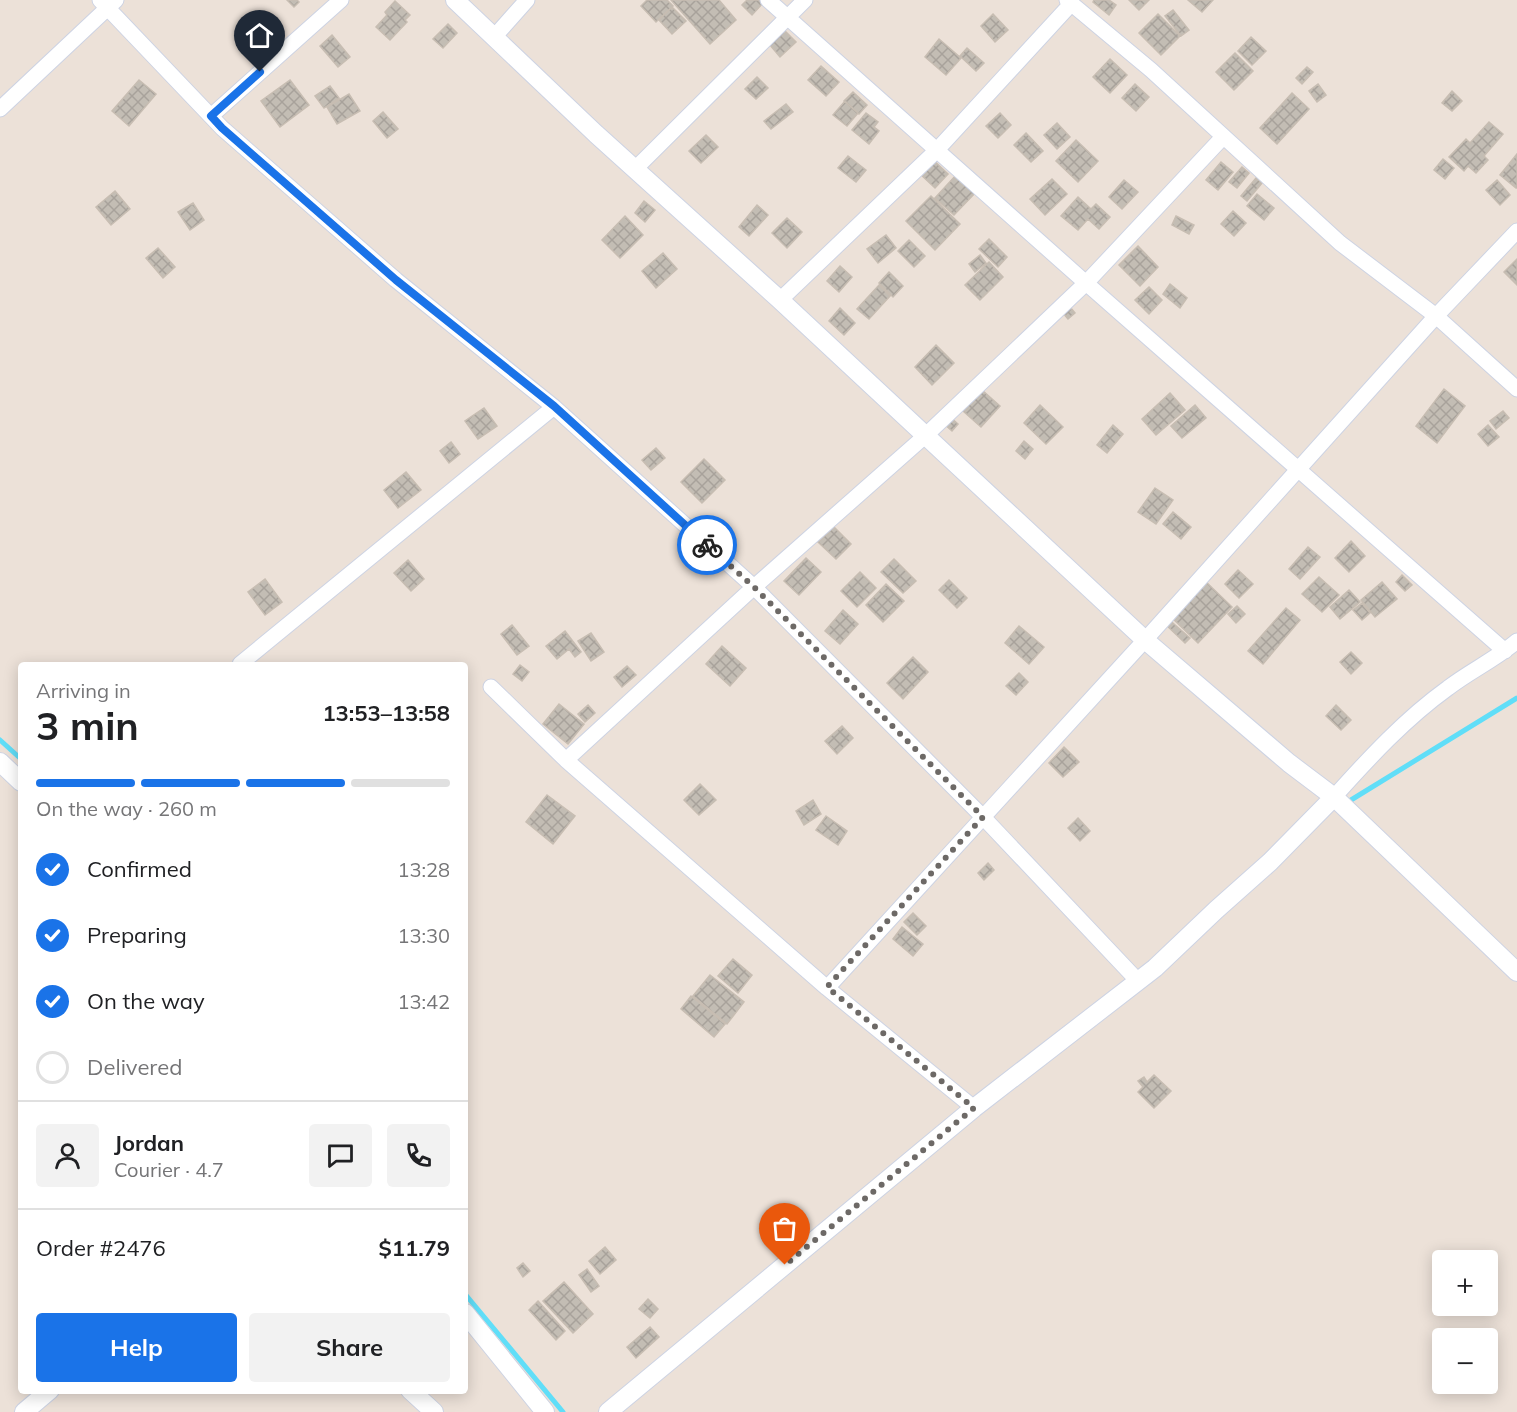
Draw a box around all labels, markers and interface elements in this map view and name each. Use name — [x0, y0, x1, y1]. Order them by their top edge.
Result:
pin — [234, 10, 285, 72]
icon: home — [243, 19, 276, 52]
courier — [677, 515, 737, 575]
icon: bike — [691, 529, 724, 562]
text: Arriving in — [36, 678, 131, 703]
text: 13:53–13:58 — [322, 699, 450, 727]
text: 3 min — [36, 701, 139, 750]
text: On the way · 260 m — [36, 796, 217, 821]
icon: check — [36, 853, 69, 886]
text: Confirmed — [87, 855, 192, 883]
text: 13:28 — [397, 857, 450, 882]
icon: check — [36, 919, 69, 952]
text: Preparing — [87, 921, 187, 949]
text: 13:30 — [397, 923, 450, 948]
icon: check — [36, 985, 69, 1018]
text: On the way — [87, 987, 205, 1015]
text: 13:42 — [397, 989, 450, 1014]
text: Delivered — [87, 1053, 182, 1081]
button: person — [36, 1124, 99, 1187]
button: chat — [309, 1124, 372, 1187]
button: phone — [387, 1124, 450, 1187]
text: Jordan — [114, 1129, 184, 1157]
text: Courier · 4.7 — [114, 1157, 224, 1182]
pin — [759, 1203, 810, 1265]
icon: bag — [768, 1212, 801, 1245]
text: Order #2476 — [36, 1234, 166, 1262]
text: $11.79 — [379, 1234, 450, 1262]
map controls — [1432, 1250, 1498, 1394]
button: + — [1432, 1250, 1498, 1316]
button: Help — [36, 1313, 237, 1382]
button: Share — [249, 1313, 450, 1382]
button: − — [1432, 1328, 1498, 1394]

